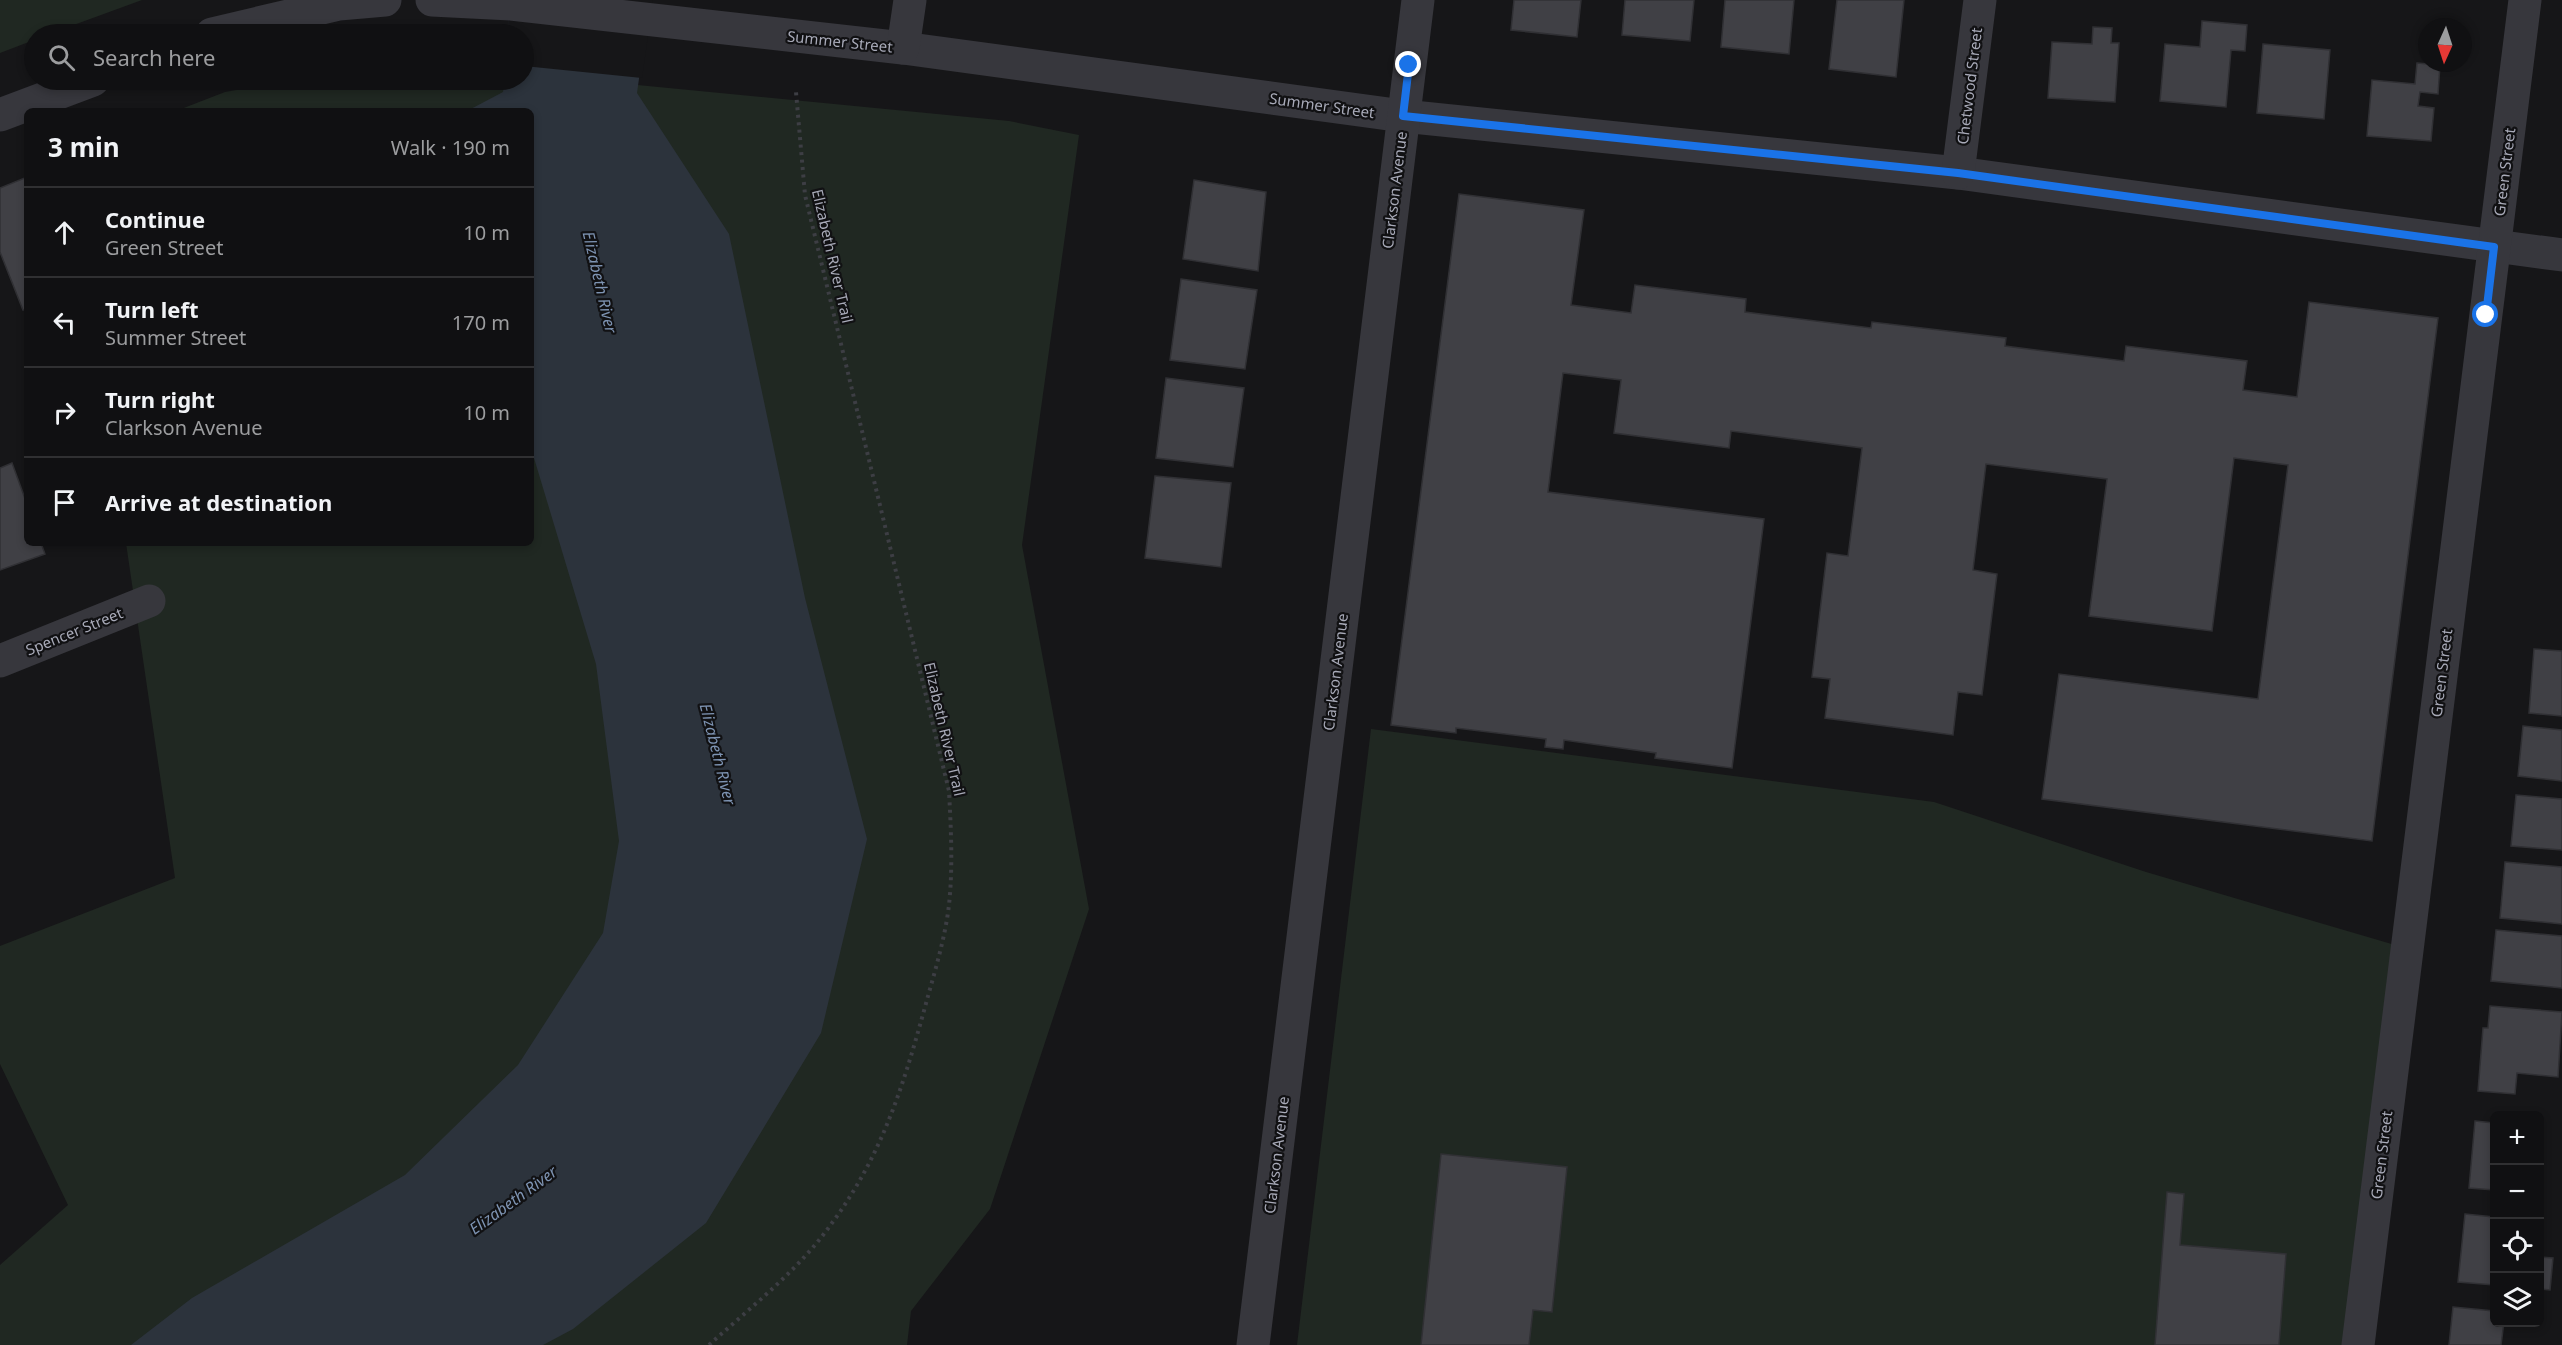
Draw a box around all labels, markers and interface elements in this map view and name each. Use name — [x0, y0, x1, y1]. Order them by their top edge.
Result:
north arrow — [2418, 18, 2472, 72]
search box — [24, 24, 534, 90]
street label: Summer Street — [786, 26, 894, 57]
street label: Chetwood Street — [1952, 26, 1986, 146]
icon: search — [45, 41, 78, 74]
text: Search here — [93, 42, 215, 72]
route end — [1395, 51, 1421, 77]
street label: Summer Street — [1268, 88, 1376, 122]
street label: Green Street — [2489, 126, 2519, 217]
text: 3 min — [48, 129, 120, 165]
street label: Clarkson Avenue — [1377, 130, 1411, 250]
text: Walk · 190 m — [391, 134, 510, 161]
street label: Elizabeth River Trail — [808, 187, 858, 325]
text: Continue — [105, 204, 205, 234]
icon: ahead — [48, 216, 81, 249]
text: 10 m — [463, 219, 510, 246]
water label: Elizabeth River — [578, 229, 623, 336]
text: Green Street — [105, 234, 223, 261]
text: Turn left — [105, 294, 199, 324]
route start — [2472, 301, 2498, 327]
icon: left — [48, 306, 81, 339]
text: 170 m — [452, 309, 510, 336]
text: Summer Street — [105, 324, 246, 351]
text: Turn right — [105, 384, 215, 414]
icon: right — [48, 396, 81, 429]
text: 10 m — [463, 399, 510, 426]
text: Clarkson Avenue — [105, 414, 262, 441]
icon: arrive — [48, 486, 81, 519]
text: Arrive at destination — [105, 487, 332, 517]
street label: Spencer Street — [23, 602, 126, 660]
street label: Clarkson Avenue — [1318, 612, 1352, 732]
street label: Green Street — [2426, 627, 2456, 718]
street label: Elizabeth River Trail — [920, 660, 970, 798]
water label: Elizabeth River — [695, 701, 741, 808]
street label: Clarkson Avenue — [1259, 1095, 1293, 1215]
street label: Green Street — [2366, 1109, 2396, 1200]
map controls — [2490, 1111, 2544, 1327]
button: + — [2490, 1111, 2544, 1165]
water label: Elizabeth River — [465, 1160, 562, 1239]
button: − — [2490, 1165, 2544, 1219]
button: locate — [2490, 1219, 2544, 1273]
button: layers — [2490, 1273, 2544, 1327]

